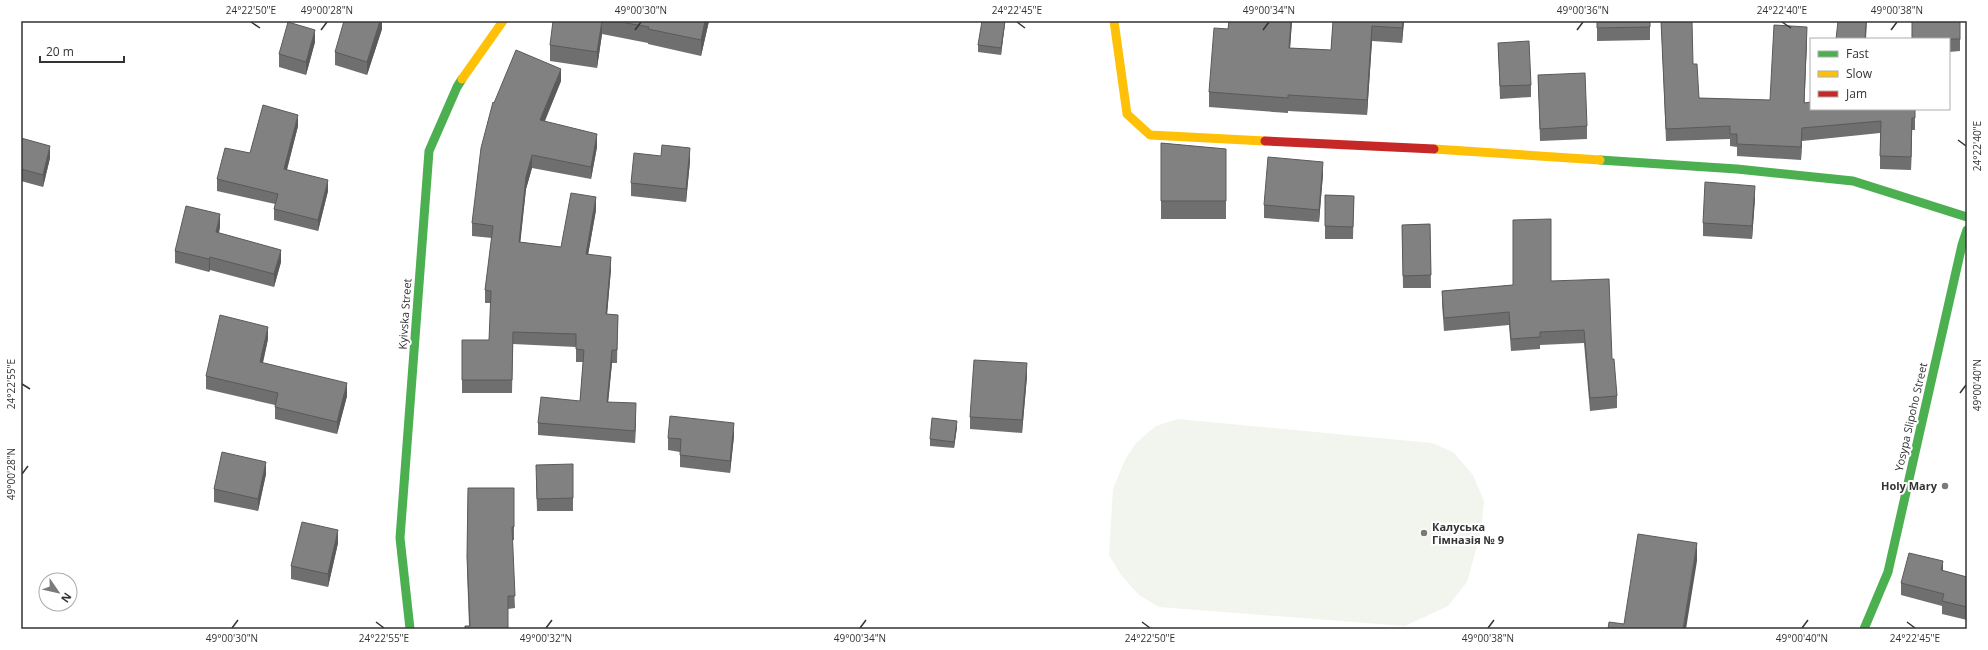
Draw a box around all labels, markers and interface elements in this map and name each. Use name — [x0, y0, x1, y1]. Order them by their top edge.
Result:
text: 24°22'50"E — [226, 3, 276, 17]
text: 49°00'28"N — [301, 3, 353, 17]
text: 49°00'30"N — [615, 3, 667, 17]
text: 24°22'45"E — [992, 3, 1042, 17]
text: 49°00'34"N — [1243, 3, 1295, 17]
text: 49°00'36"N — [1557, 3, 1609, 17]
text: 24°22'40"E — [1757, 3, 1807, 17]
text: 49°00'38"N — [1871, 3, 1923, 17]
scale bar — [40, 38, 124, 64]
legend — [1810, 38, 1950, 110]
text: 20 m — [46, 43, 74, 60]
text: Fast — [1846, 45, 1869, 62]
text: Slow — [1846, 65, 1873, 82]
text: Jam — [1845, 85, 1867, 102]
text: 24°22'40"E — [1970, 121, 1984, 171]
street label: Kyivska Street — [395, 278, 414, 350]
text: 24°22'55"E — [4, 359, 18, 409]
text: 49°00'40"N — [1970, 359, 1984, 411]
street label: Yosypa Slipoho Street — [1891, 361, 1930, 473]
text: 49°00'28"N — [4, 448, 18, 500]
place label: Holy Mary — [1881, 478, 1938, 493]
marker: Holy Mary — [1940, 481, 1950, 491]
place label: Калуська Гімназія № 9 — [1432, 519, 1504, 547]
marker: Калуська Гімназія № 9 — [1419, 528, 1429, 538]
north arrow — [38, 572, 78, 612]
text: N — [58, 590, 75, 606]
text: 49°00'30"N — [206, 631, 258, 645]
text: 24°22'55"E — [359, 631, 409, 645]
text: 49°00'32"N — [520, 631, 572, 645]
text: 49°00'34"N — [834, 631, 886, 645]
text: 24°22'50"E — [1125, 631, 1175, 645]
text: 49°00'38"N — [1462, 631, 1514, 645]
text: 49°00'40"N — [1776, 631, 1828, 645]
text: 24°22'45"E — [1890, 631, 1940, 645]

